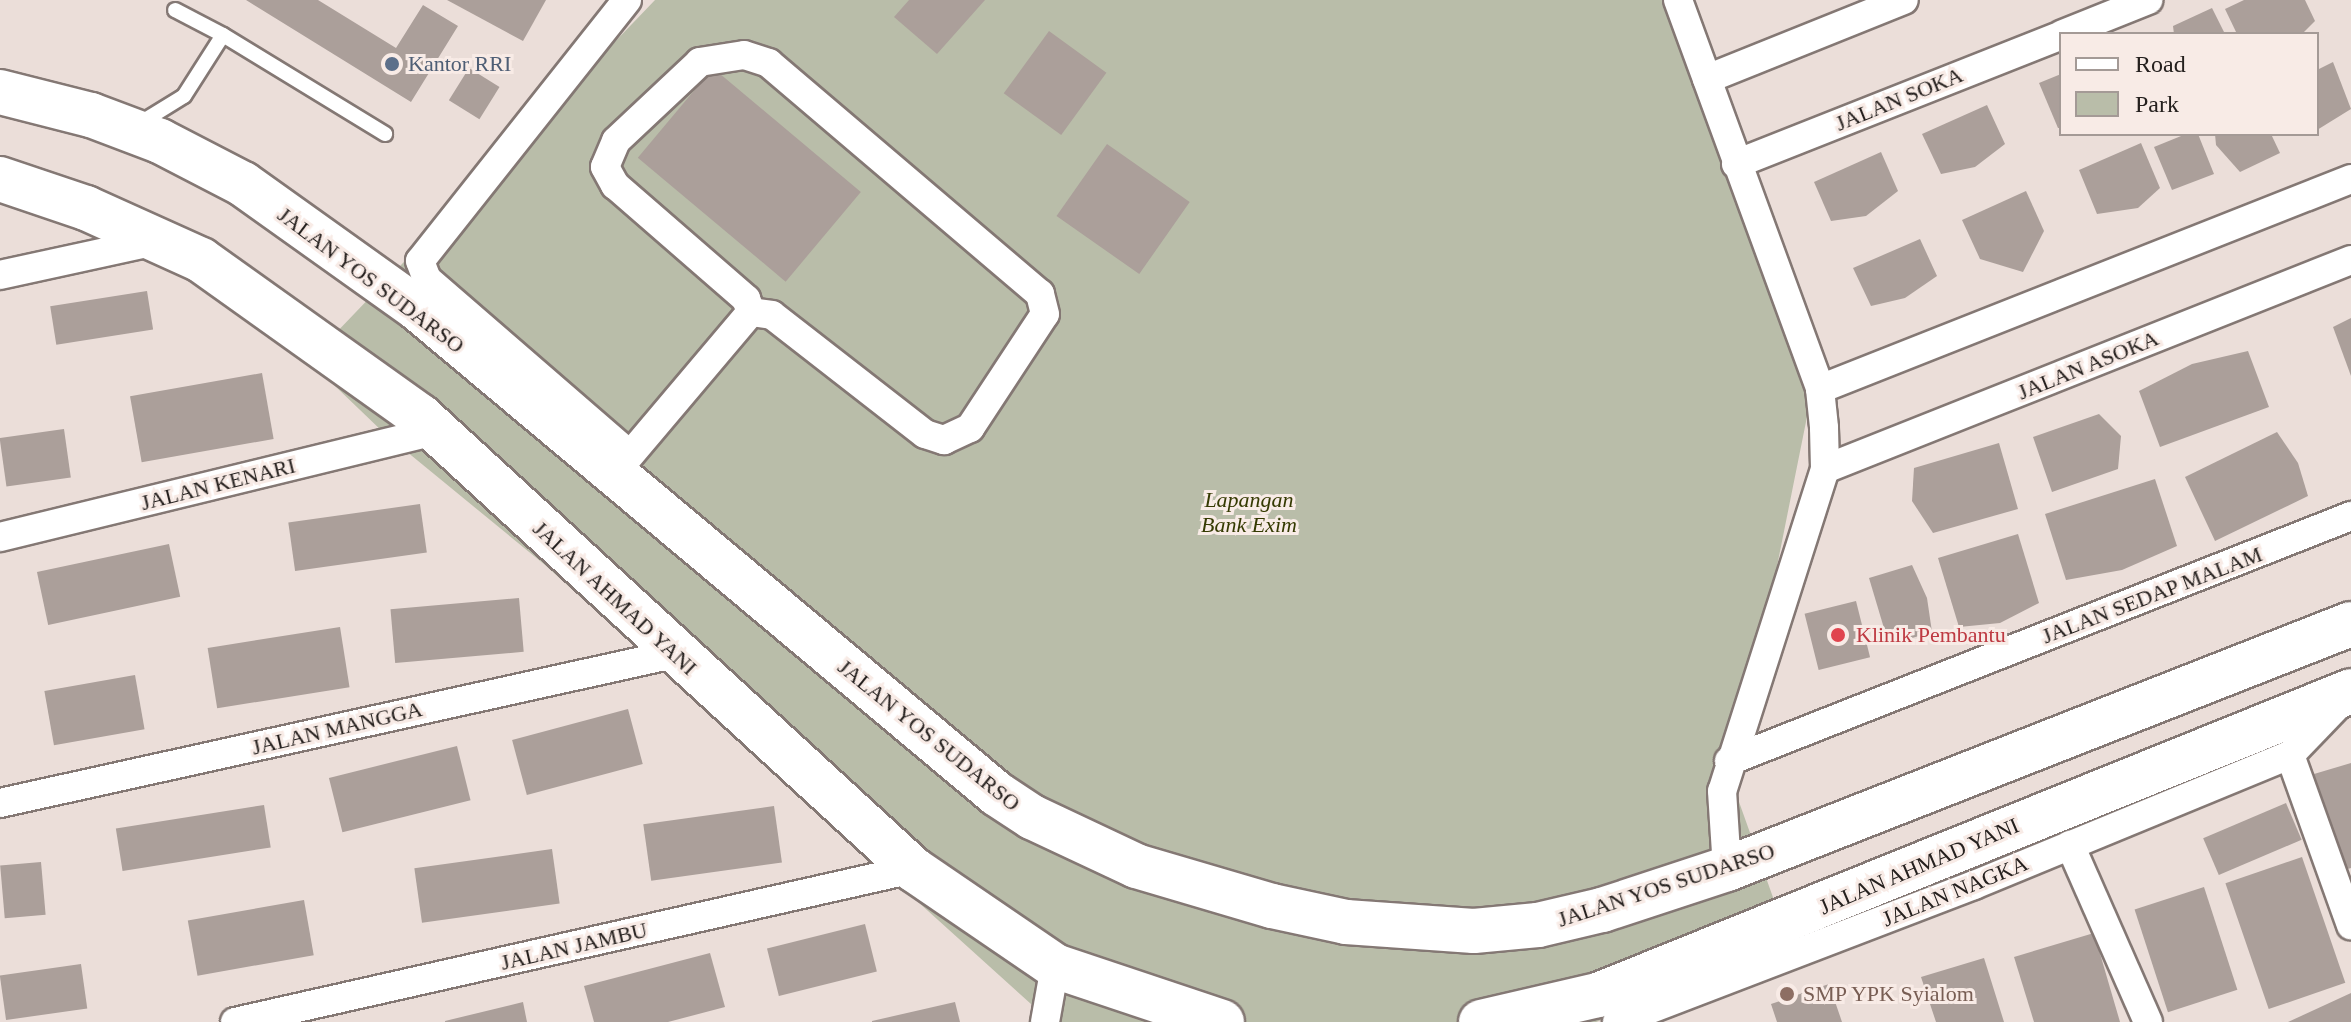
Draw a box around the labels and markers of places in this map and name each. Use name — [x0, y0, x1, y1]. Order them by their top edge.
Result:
place label: Kantor RRI — [408, 51, 511, 77]
marker: Kantor RRI — [383, 55, 401, 73]
place label: Klinik Pembantu — [1856, 622, 2006, 648]
marker: Klinik Pembantu — [1827, 624, 1849, 646]
place label: SMP YPK Syialom — [1803, 981, 1975, 1007]
marker: SMP YPK Syialom — [1778, 985, 1796, 1003]

